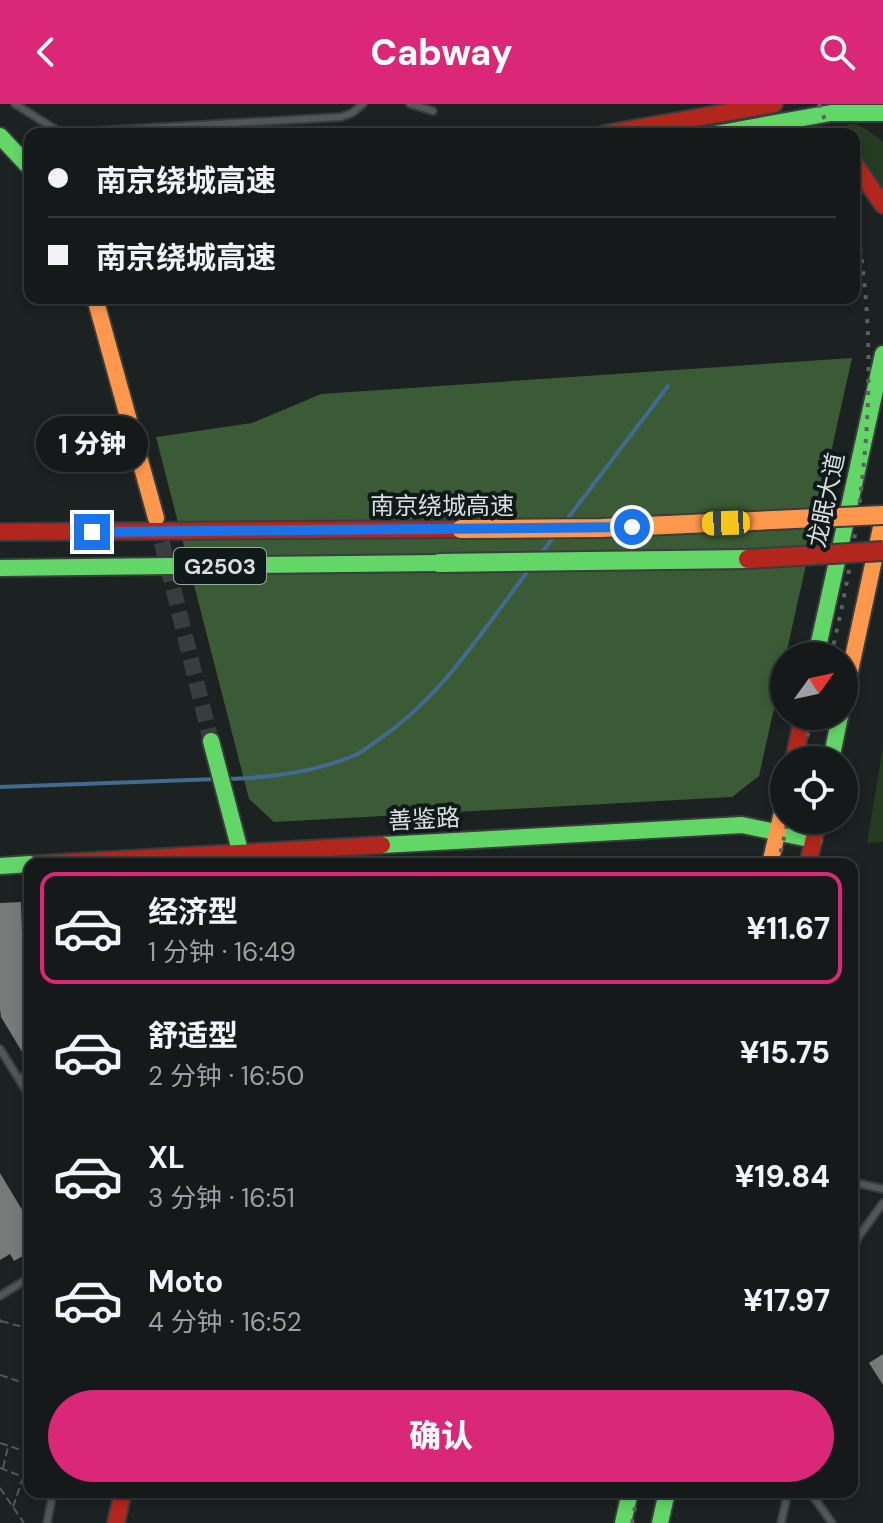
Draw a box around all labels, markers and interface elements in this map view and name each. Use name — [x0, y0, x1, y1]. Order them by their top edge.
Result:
text: Cabway — [370, 29, 513, 76]
icon: back — [24, 30, 68, 74]
icon: search — [815, 30, 859, 74]
text: 南京绕城高速 — [96, 161, 276, 200]
text: 南京绕城高速 — [96, 238, 276, 277]
callout: 1 分钟 — [36, 416, 148, 472]
text: 1 分钟 — [58, 427, 126, 461]
street label: 龙眠大道 — [801, 450, 851, 550]
street label: 南京绕城高速 — [370, 490, 514, 521]
route start — [614, 509, 650, 545]
car — [702, 510, 750, 536]
route end — [74, 514, 110, 550]
road number: G2503 — [174, 548, 266, 584]
north arrow — [770, 642, 858, 730]
map controls — [770, 642, 858, 834]
button: locate — [770, 746, 858, 834]
street label: 善鉴路 — [387, 802, 461, 836]
icon: car — [52, 892, 124, 964]
text: 经济型 — [148, 892, 238, 931]
text: ¥11.67 — [747, 909, 830, 948]
text: 1 分钟 · 16:49 — [148, 935, 296, 969]
icon: car — [52, 1016, 124, 1088]
text: 舒适型 — [148, 1016, 238, 1055]
text: ¥15.75 — [740, 1033, 830, 1072]
text: 2 分钟 · 16:50 — [148, 1059, 304, 1093]
text: XL — [148, 1138, 185, 1177]
icon: car — [52, 1140, 124, 1212]
text: ¥19.84 — [735, 1157, 830, 1196]
text: 3 分钟 · 16:51 — [148, 1181, 295, 1215]
text: Moto — [148, 1262, 223, 1301]
icon: car — [52, 1264, 124, 1336]
text: ¥17.97 — [743, 1281, 830, 1320]
text: 4 分钟 · 16:52 — [148, 1305, 302, 1339]
button: 确认 — [48, 1390, 834, 1482]

